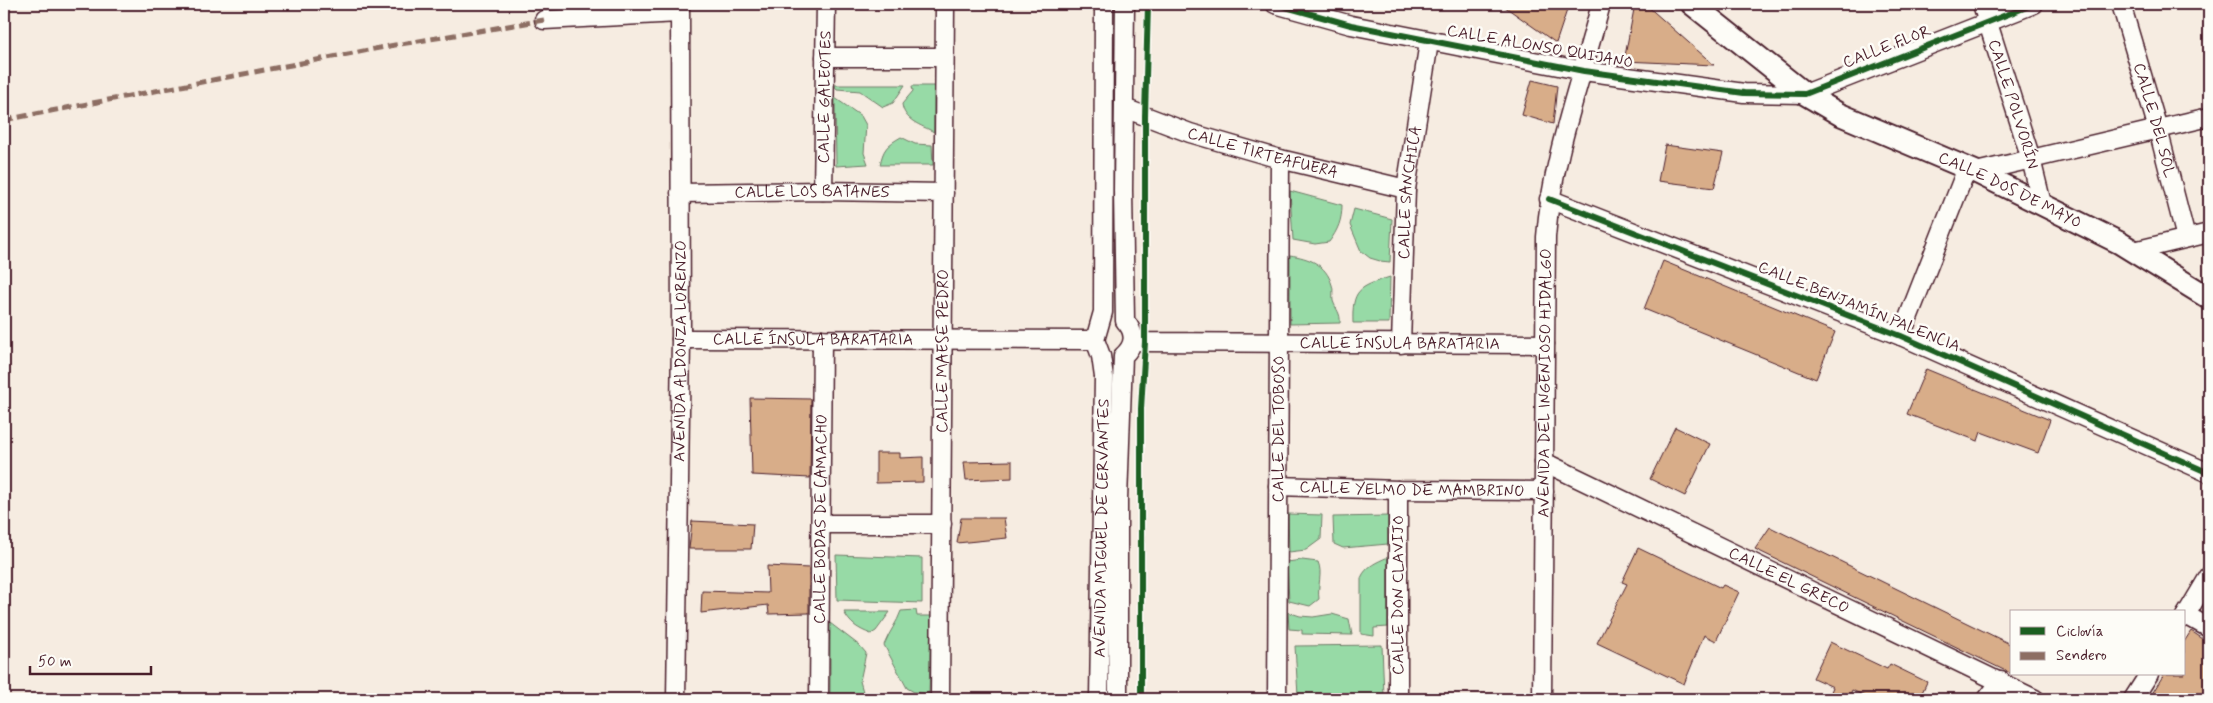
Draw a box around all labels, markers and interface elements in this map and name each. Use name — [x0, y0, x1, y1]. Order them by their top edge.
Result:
street label: CALLE ALONSO QUIJANO — [1445, 20, 1635, 74]
street label: CALLE FLOR — [1840, 21, 1934, 73]
street label: CALLE GALEOTES — [813, 30, 836, 164]
street label: CALLE POLVORÍN — [1983, 37, 2044, 171]
street label: CALLE DEL SOL — [2129, 60, 2181, 180]
street label: CALLE TIRTEAFUERA — [1185, 122, 1340, 183]
street label: CALLE SANCHICA — [1393, 124, 1426, 260]
street label: CALLE DOS DE MAYO — [1935, 147, 2085, 233]
street label: CALLE LOS BATANES — [734, 180, 890, 203]
street label: AVENIDA ALDONZA LORENZO — [669, 240, 692, 462]
street label: AVENIDA DEL INGENIOSO HIDALGO — [1533, 248, 1556, 518]
street label: CALLE BENJAMÍN PALENCIA — [1755, 257, 1963, 357]
street label: CALLE MAESE PEDRO — [931, 269, 954, 433]
street label: CALLE ÍNSULA BARATARIA — [713, 329, 913, 350]
street label: CALLE ÍNSULA BARATARIA — [1300, 332, 1500, 354]
street label: CALLE DEL TOBOSO — [1268, 356, 1289, 502]
street label: AVENIDA MIGUEL DE CERVANTES — [1089, 398, 1114, 658]
street label: CALLE BODAS DE CAMACHO — [809, 414, 832, 624]
street label: CALLE YELMO DE MAMBRINO — [1299, 476, 1525, 501]
street label: CALLE DON CLAVIJO — [1388, 515, 1409, 675]
street label: CALLE EL GRECO — [1725, 542, 1853, 618]
legend — [2010, 610, 2186, 676]
text: Ciclovía — [2056, 622, 2104, 642]
scale bar — [30, 643, 151, 675]
text: Sendero — [2056, 646, 2107, 666]
text: 50 m — [38, 652, 72, 672]

